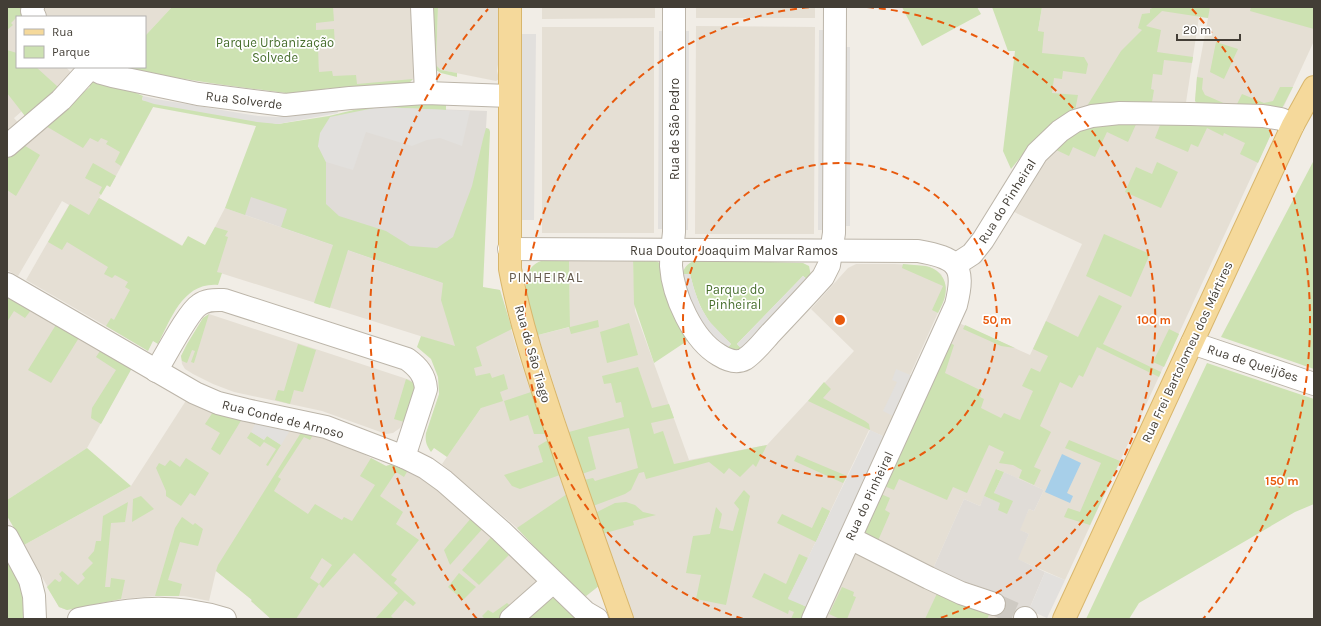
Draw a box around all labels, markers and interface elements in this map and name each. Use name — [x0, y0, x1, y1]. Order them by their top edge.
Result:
legend — [16, 16, 146, 68]
scale bar — [1177, 16, 1240, 42]
text: 20 m — [1183, 23, 1211, 37]
text: Rua — [52, 25, 73, 39]
park label: Parque Urbanização Solvede — [216, 35, 334, 65]
text: Parque — [52, 45, 90, 59]
street label: Rua de São Pedro — [667, 78, 682, 180]
street label: Rua Solverde — [205, 88, 283, 112]
street label: Rua do Pinheiral — [975, 156, 1039, 246]
street label: Rua Doutor Joaquim Malvar Ramos — [630, 243, 838, 259]
street label: Rua Frei Bartolomeu dos Mártires — [1138, 259, 1236, 445]
district label: PINHEIRAL — [509, 269, 583, 286]
park label: Parque do Pinheiral — [705, 282, 765, 312]
street label: Rua de São Tiago — [512, 304, 554, 404]
centre of rings — [833, 313, 847, 327]
text: 50 m — [983, 313, 1012, 327]
text: 100 m — [1137, 313, 1171, 327]
street label: Rua de Queijões — [1205, 341, 1301, 385]
street label: Rua Conde de Arnoso — [221, 397, 345, 441]
street label: Rua do Pinheiral — [842, 449, 896, 543]
text: 150 m — [1265, 474, 1299, 488]

